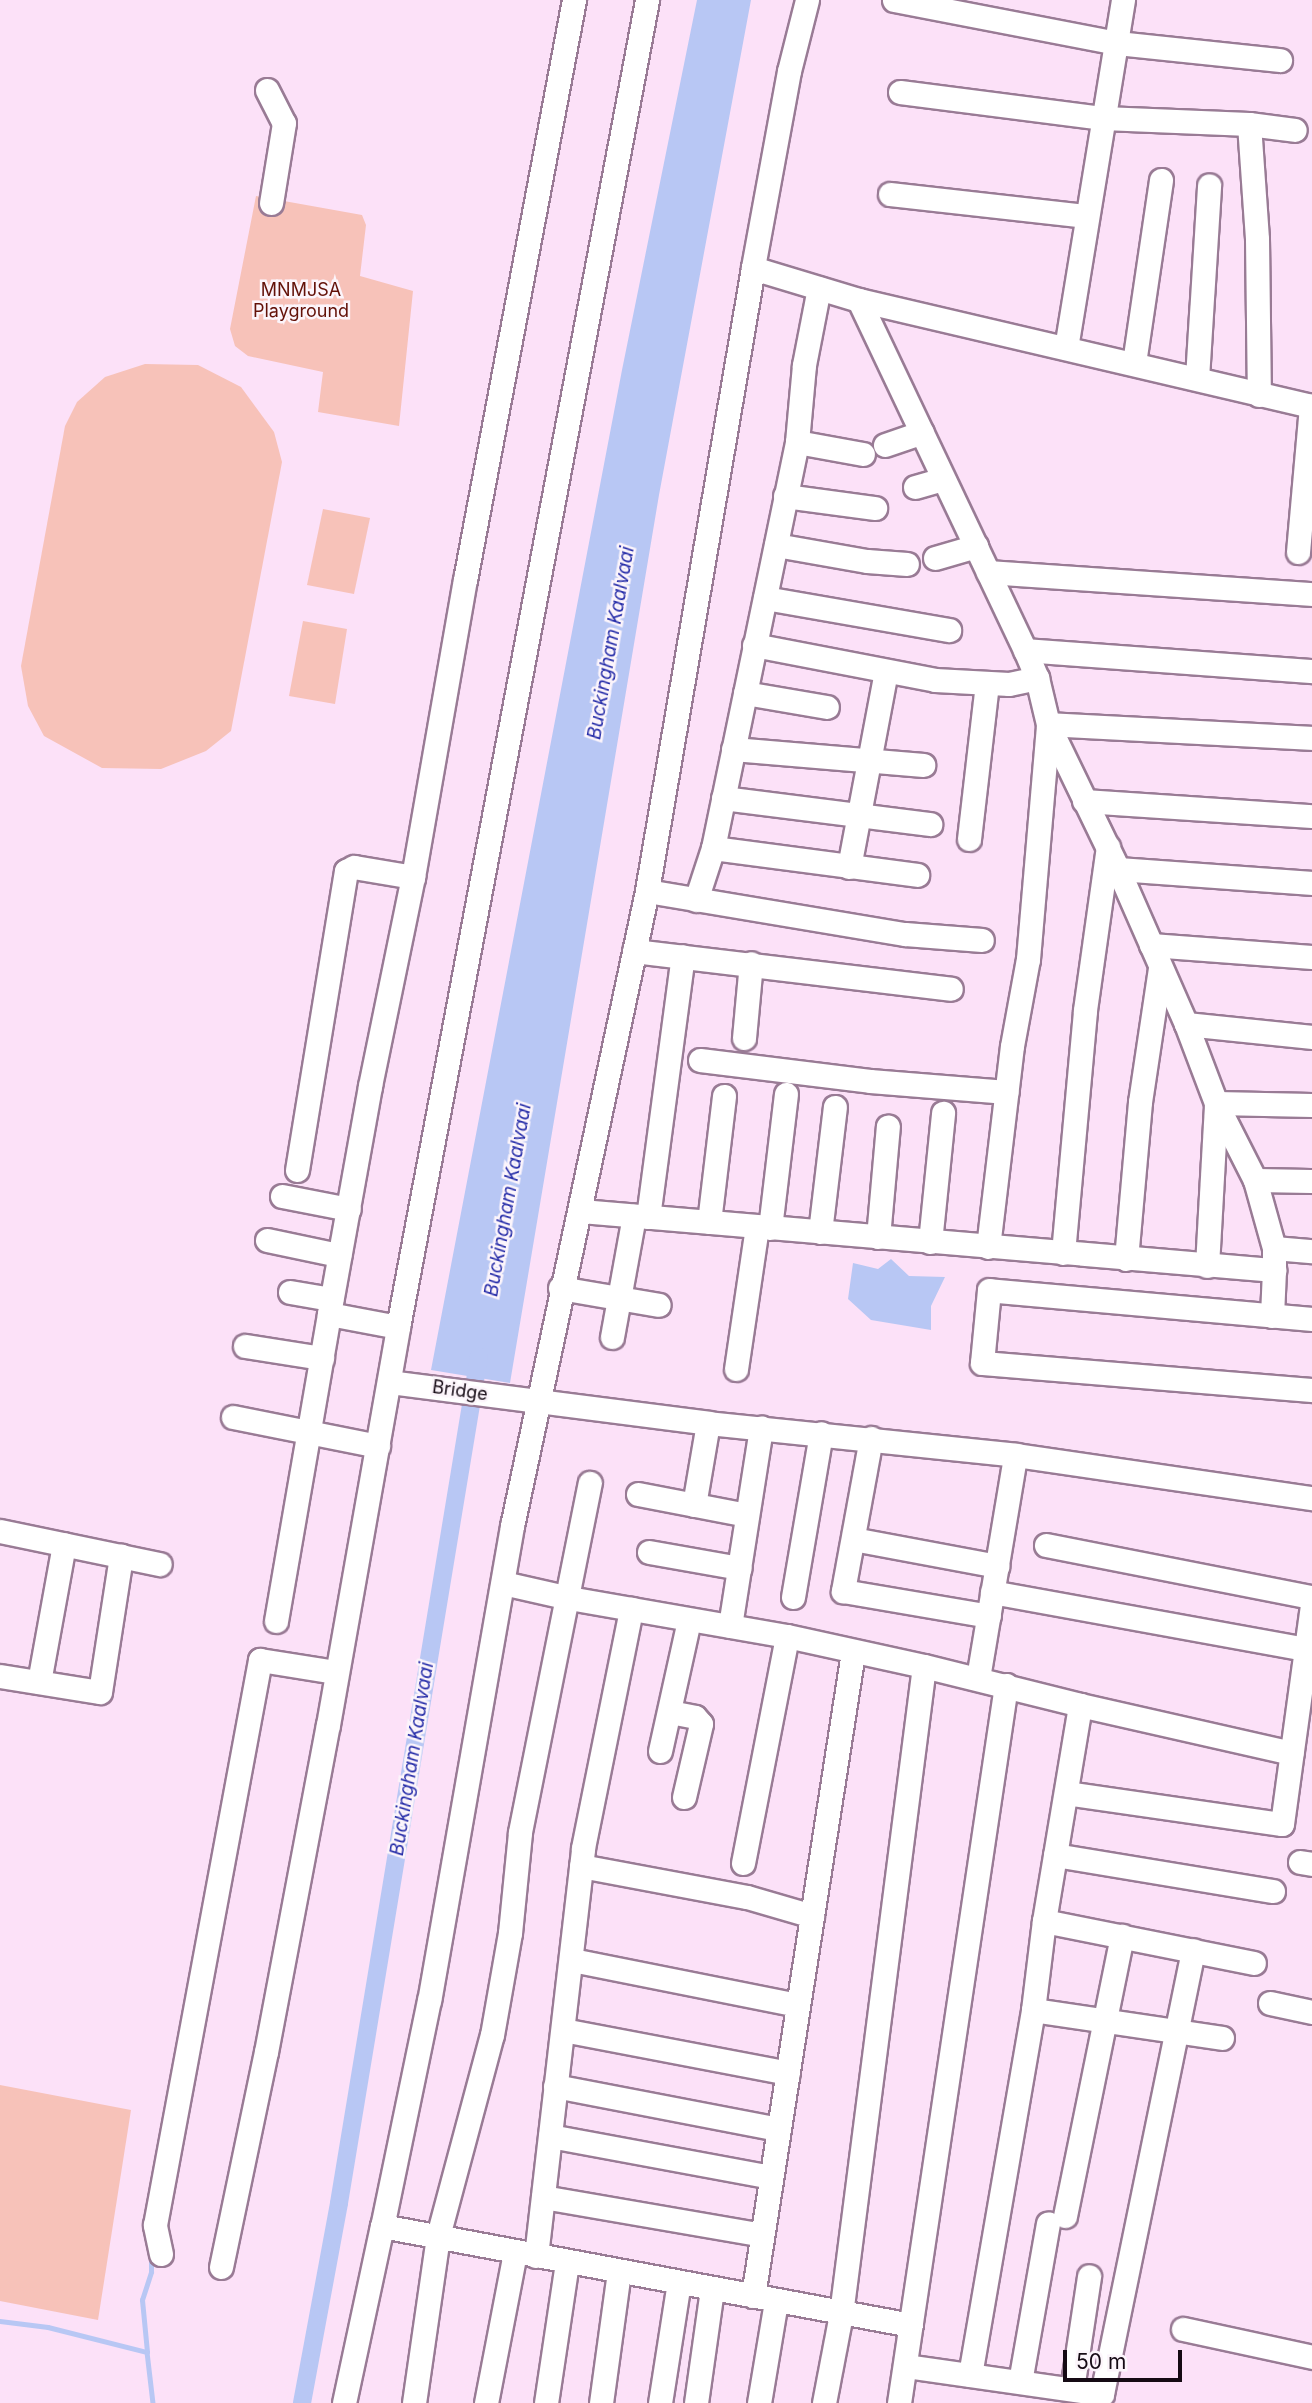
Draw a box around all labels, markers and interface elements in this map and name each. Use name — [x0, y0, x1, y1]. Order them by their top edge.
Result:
park label: MNMJSA Playground — [253, 280, 349, 322]
water label: Buckingham Kaalvaai — [583, 545, 639, 741]
water label: Buckingham Kaalvaai — [480, 1102, 536, 1298]
street label: Bridge — [431, 1376, 489, 1406]
water label: Buckingham Kaalvaai — [385, 1661, 439, 1857]
scale bar — [1067, 2336, 1186, 2380]
text: 50 m — [1076, 2349, 1126, 2374]

